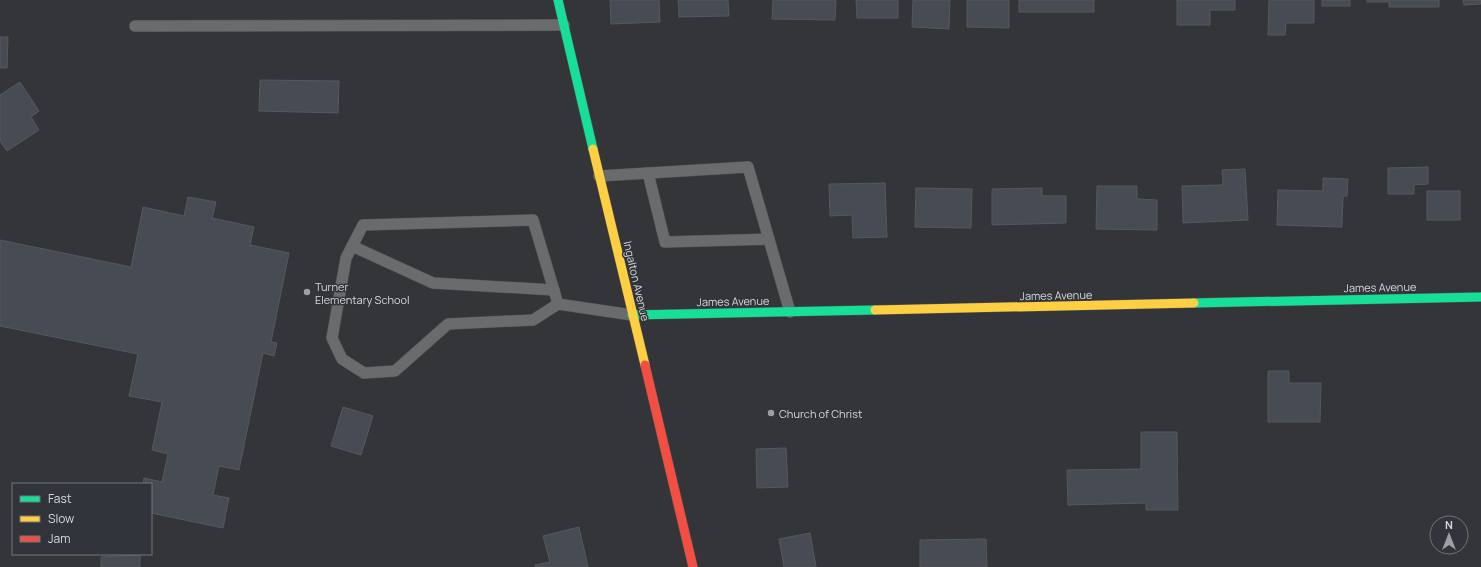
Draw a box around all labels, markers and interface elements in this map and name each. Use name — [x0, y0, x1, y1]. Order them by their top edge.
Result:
street label: Ingalton Avenue — [621, 240, 654, 323]
place label: Turner Elementary School — [315, 279, 410, 307]
street label: James Avenue — [1344, 279, 1417, 295]
marker: Turner Elementary School — [302, 287, 312, 297]
street label: James Avenue — [1020, 287, 1093, 303]
street label: James Avenue — [697, 293, 770, 309]
place label: Church of Christ — [779, 406, 862, 421]
marker: Church of Christ — [766, 408, 776, 418]
legend — [12, 483, 152, 555]
text: Fast — [48, 490, 72, 507]
text: Slow — [48, 510, 74, 527]
north arrow — [1429, 515, 1469, 555]
text: N — [1445, 517, 1453, 532]
text: Jam — [48, 530, 70, 547]

